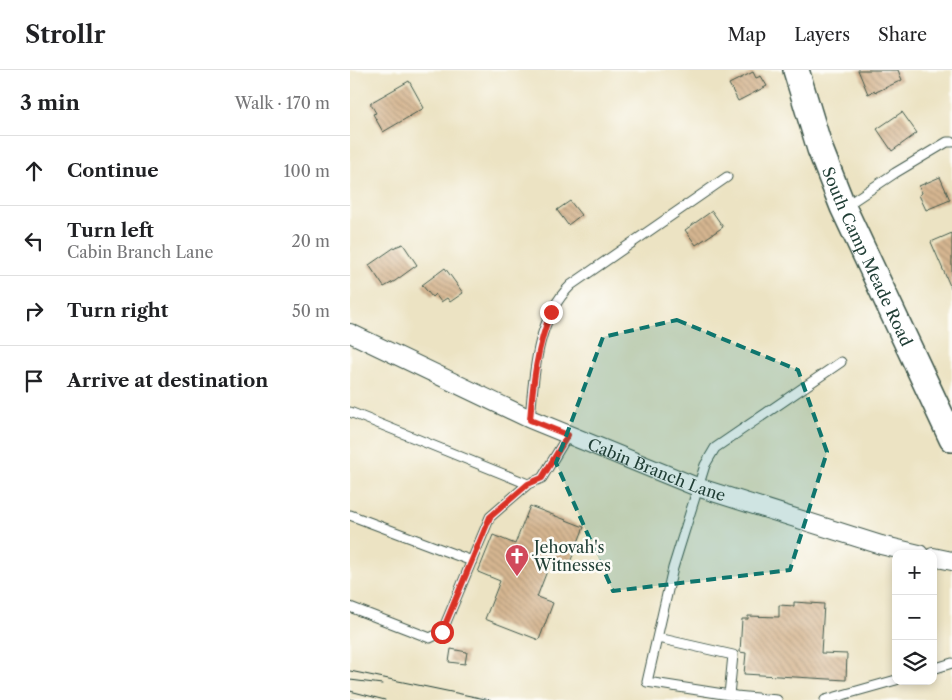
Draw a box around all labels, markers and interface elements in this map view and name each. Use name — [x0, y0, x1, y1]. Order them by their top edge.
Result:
text: Strollr — [25, 20, 105, 49]
text: Map — [728, 24, 766, 46]
text: Layers — [794, 24, 850, 46]
text: Share — [878, 24, 927, 46]
text: 3 min — [20, 90, 80, 115]
text: Walk · 170 m — [235, 93, 330, 113]
icon: ahead — [20, 157, 48, 185]
text: Continue — [67, 159, 159, 182]
text: 100 m — [284, 161, 330, 181]
street label: South Camp Meade Road — [818, 164, 917, 349]
text: Turn left — [67, 219, 154, 242]
icon: left — [20, 227, 48, 255]
text: 20 m — [291, 231, 330, 251]
text: Cabin Branch Lane — [67, 242, 213, 262]
icon: right — [20, 297, 48, 325]
text: Turn right — [67, 299, 168, 322]
text: 50 m — [292, 301, 330, 321]
route end — [540, 301, 563, 324]
icon: arrive — [20, 367, 48, 395]
text: Arrive at destination — [67, 369, 268, 392]
street label: Cabin Branch Lane — [585, 434, 728, 505]
place label: Jehovah's Witnesses — [531, 537, 611, 575]
church icon: Jehovah's Witnesses — [504, 543, 530, 577]
map controls — [892, 550, 937, 685]
button: + — [892, 550, 937, 595]
button: − — [892, 595, 937, 640]
route start — [431, 621, 454, 644]
button: layers — [892, 640, 937, 685]

